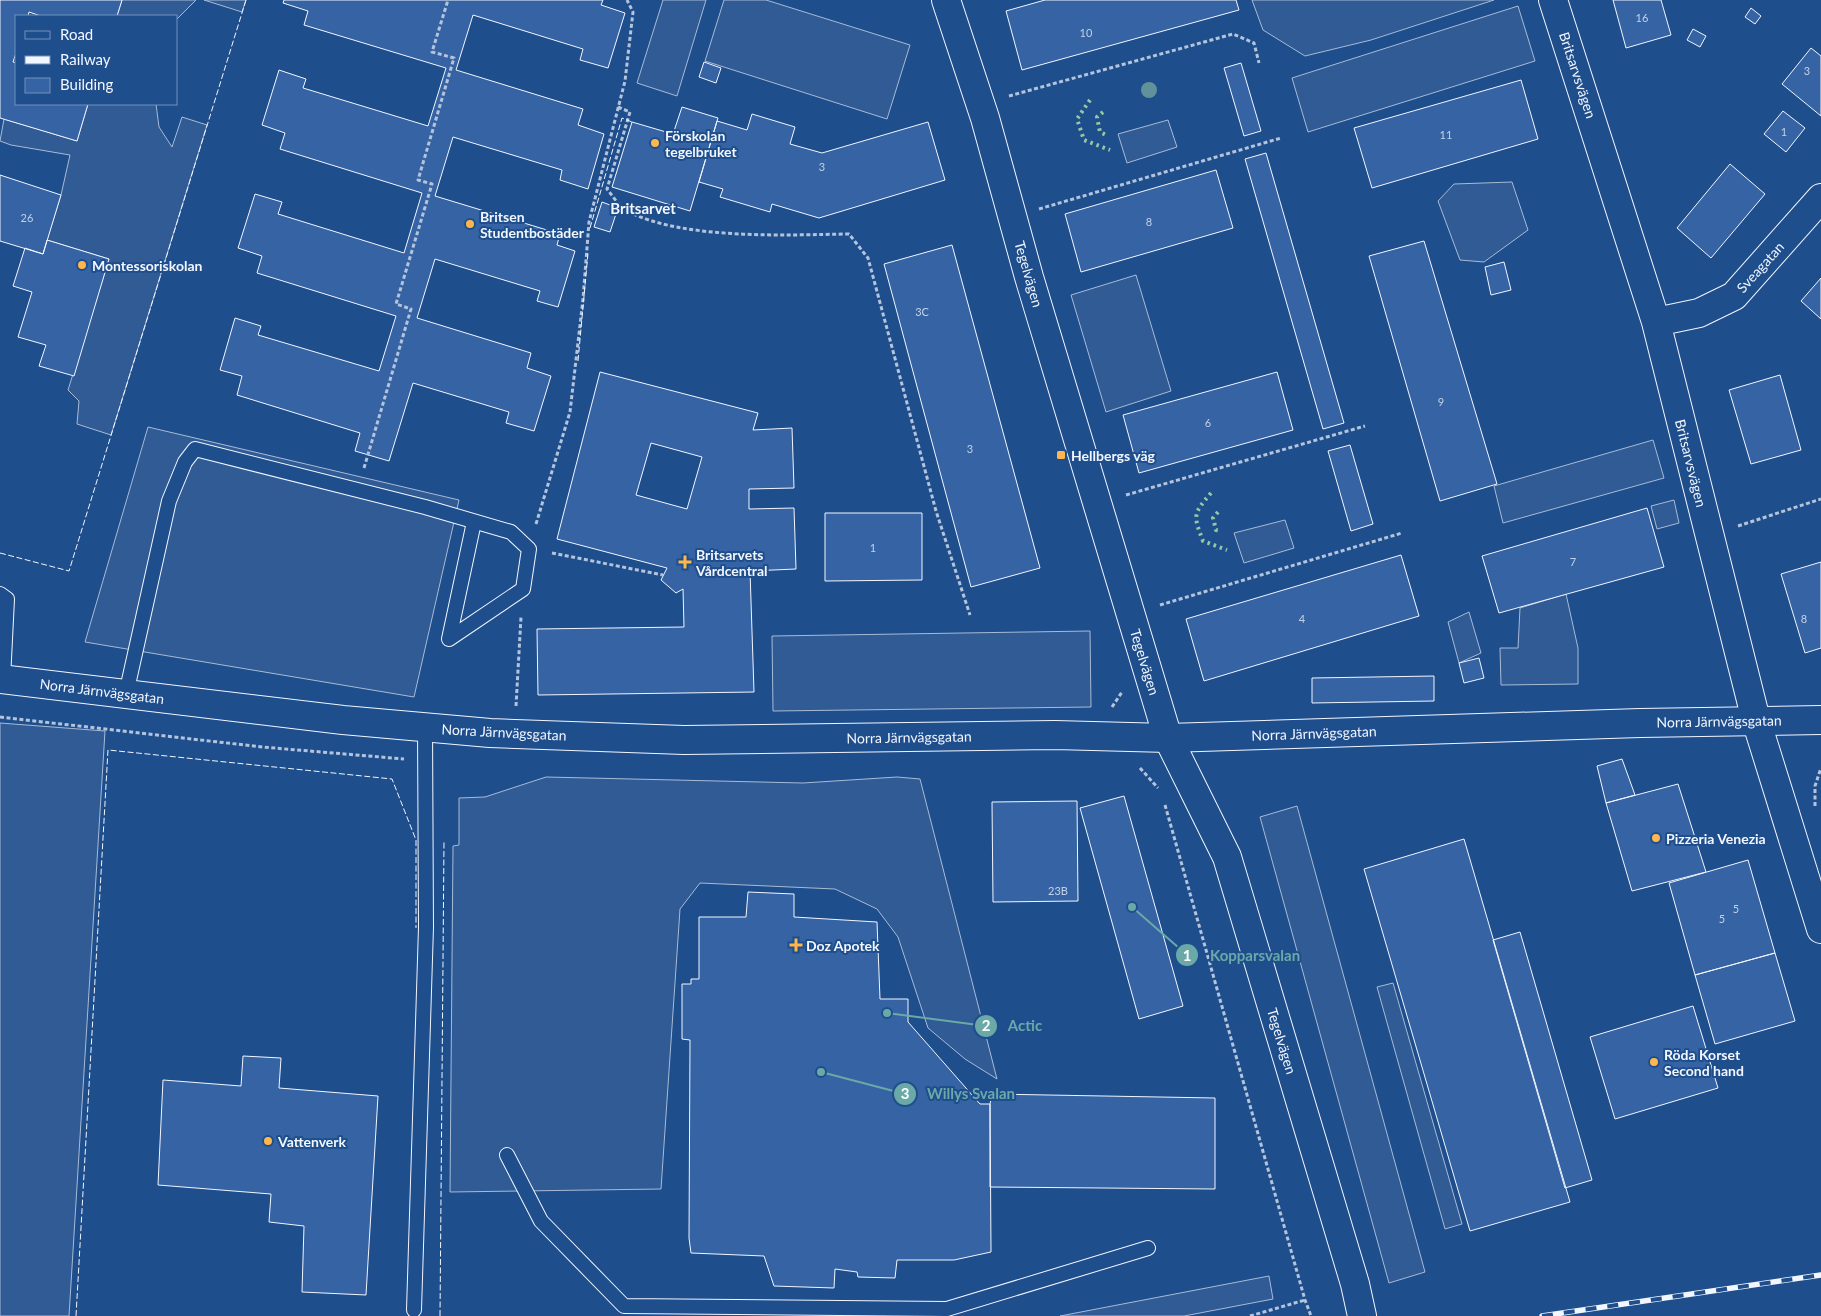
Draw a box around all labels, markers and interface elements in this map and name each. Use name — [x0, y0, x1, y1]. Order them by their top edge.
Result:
house number: 16 — [1636, 11, 1648, 24]
legend — [15, 15, 178, 105]
text: Road — [60, 25, 93, 43]
house number: 10 — [1080, 26, 1093, 39]
street label: Britsarvsvägen — [1556, 30, 1600, 120]
text: Railway — [60, 50, 111, 68]
house number: 3 — [1804, 64, 1810, 77]
text: Building — [60, 75, 113, 93]
house number: 1 — [1781, 125, 1787, 138]
place label: Förskolan tegelbruket — [665, 127, 737, 160]
house number: 11 — [1440, 128, 1452, 141]
marker: Förskolan tegelbruket — [649, 137, 661, 149]
house number: 3 — [819, 160, 825, 173]
district label: Britsarvet — [610, 199, 676, 217]
place label: Britsen Studentbostäder — [480, 208, 585, 241]
house number: 26 — [21, 211, 33, 224]
house number: 8 — [1146, 215, 1152, 228]
marker: Britsen Studentbostäder — [464, 218, 476, 230]
street label: Sveagatan — [1733, 238, 1787, 296]
street label: Tegelvägen — [1011, 239, 1047, 309]
place label: Montessoriskolan — [92, 257, 203, 274]
marker: Montessoriskolan — [76, 259, 88, 271]
house number: 3C — [915, 305, 930, 318]
house number: 9 — [1438, 395, 1444, 408]
house number: 6 — [1205, 416, 1211, 429]
street label: Britsarvsvägen — [1672, 417, 1710, 509]
house number: 3 — [967, 442, 973, 455]
place label: Hellbergs väg — [1071, 447, 1156, 464]
marker: Hellbergs väg — [1055, 449, 1067, 461]
house number: 1 — [870, 541, 876, 554]
place label: Britsarvets Vårdcentral — [695, 546, 768, 579]
marker: Britsarvets Vårdcentral — [678, 555, 692, 569]
house number: 7 — [1570, 555, 1576, 568]
house number: 4 — [1299, 612, 1306, 625]
house number: 8 — [1801, 612, 1807, 625]
street label: Tegelvägen — [1127, 627, 1163, 697]
street label: Norra Järnvägsgatan — [39, 675, 165, 707]
street label: Norra Järnvägsgatan — [1656, 711, 1782, 731]
street label: Norra Järnvägsgatan — [441, 720, 567, 744]
street label: Norra Järnvägsgatan — [1251, 722, 1377, 744]
street label: Norra Järnvägsgatan — [846, 727, 972, 747]
place label: Pizzeria Venezia — [1666, 830, 1766, 847]
marker: Pizzeria Venezia — [1650, 832, 1662, 844]
house number: 23B — [1048, 884, 1068, 897]
house number: 5 — [1733, 902, 1739, 915]
house number: 5 — [1719, 912, 1725, 925]
place label: Doz Apotek — [806, 937, 880, 954]
marker: Doz Apotek — [790, 939, 802, 951]
callout: Kopparsvalan — [1175, 940, 1310, 970]
text: 1 — [1183, 946, 1191, 964]
text: Kopparsvalan — [1210, 946, 1300, 964]
street label: Tegelvägen — [1264, 1006, 1300, 1076]
callout: Actic — [973, 1011, 1053, 1041]
text: 2 — [982, 1016, 991, 1034]
text: Actic — [1007, 1016, 1042, 1034]
place label: Röda Korset Second hand — [1664, 1046, 1744, 1079]
marker: Röda Korset Second hand — [1648, 1056, 1660, 1068]
callout: Willys Svalan — [892, 1079, 1025, 1109]
text: 3 — [901, 1084, 909, 1102]
text: Willys Svalan — [927, 1084, 1015, 1102]
place label: Vattenverk — [277, 1133, 347, 1150]
marker: Vattenverk — [262, 1135, 274, 1147]

